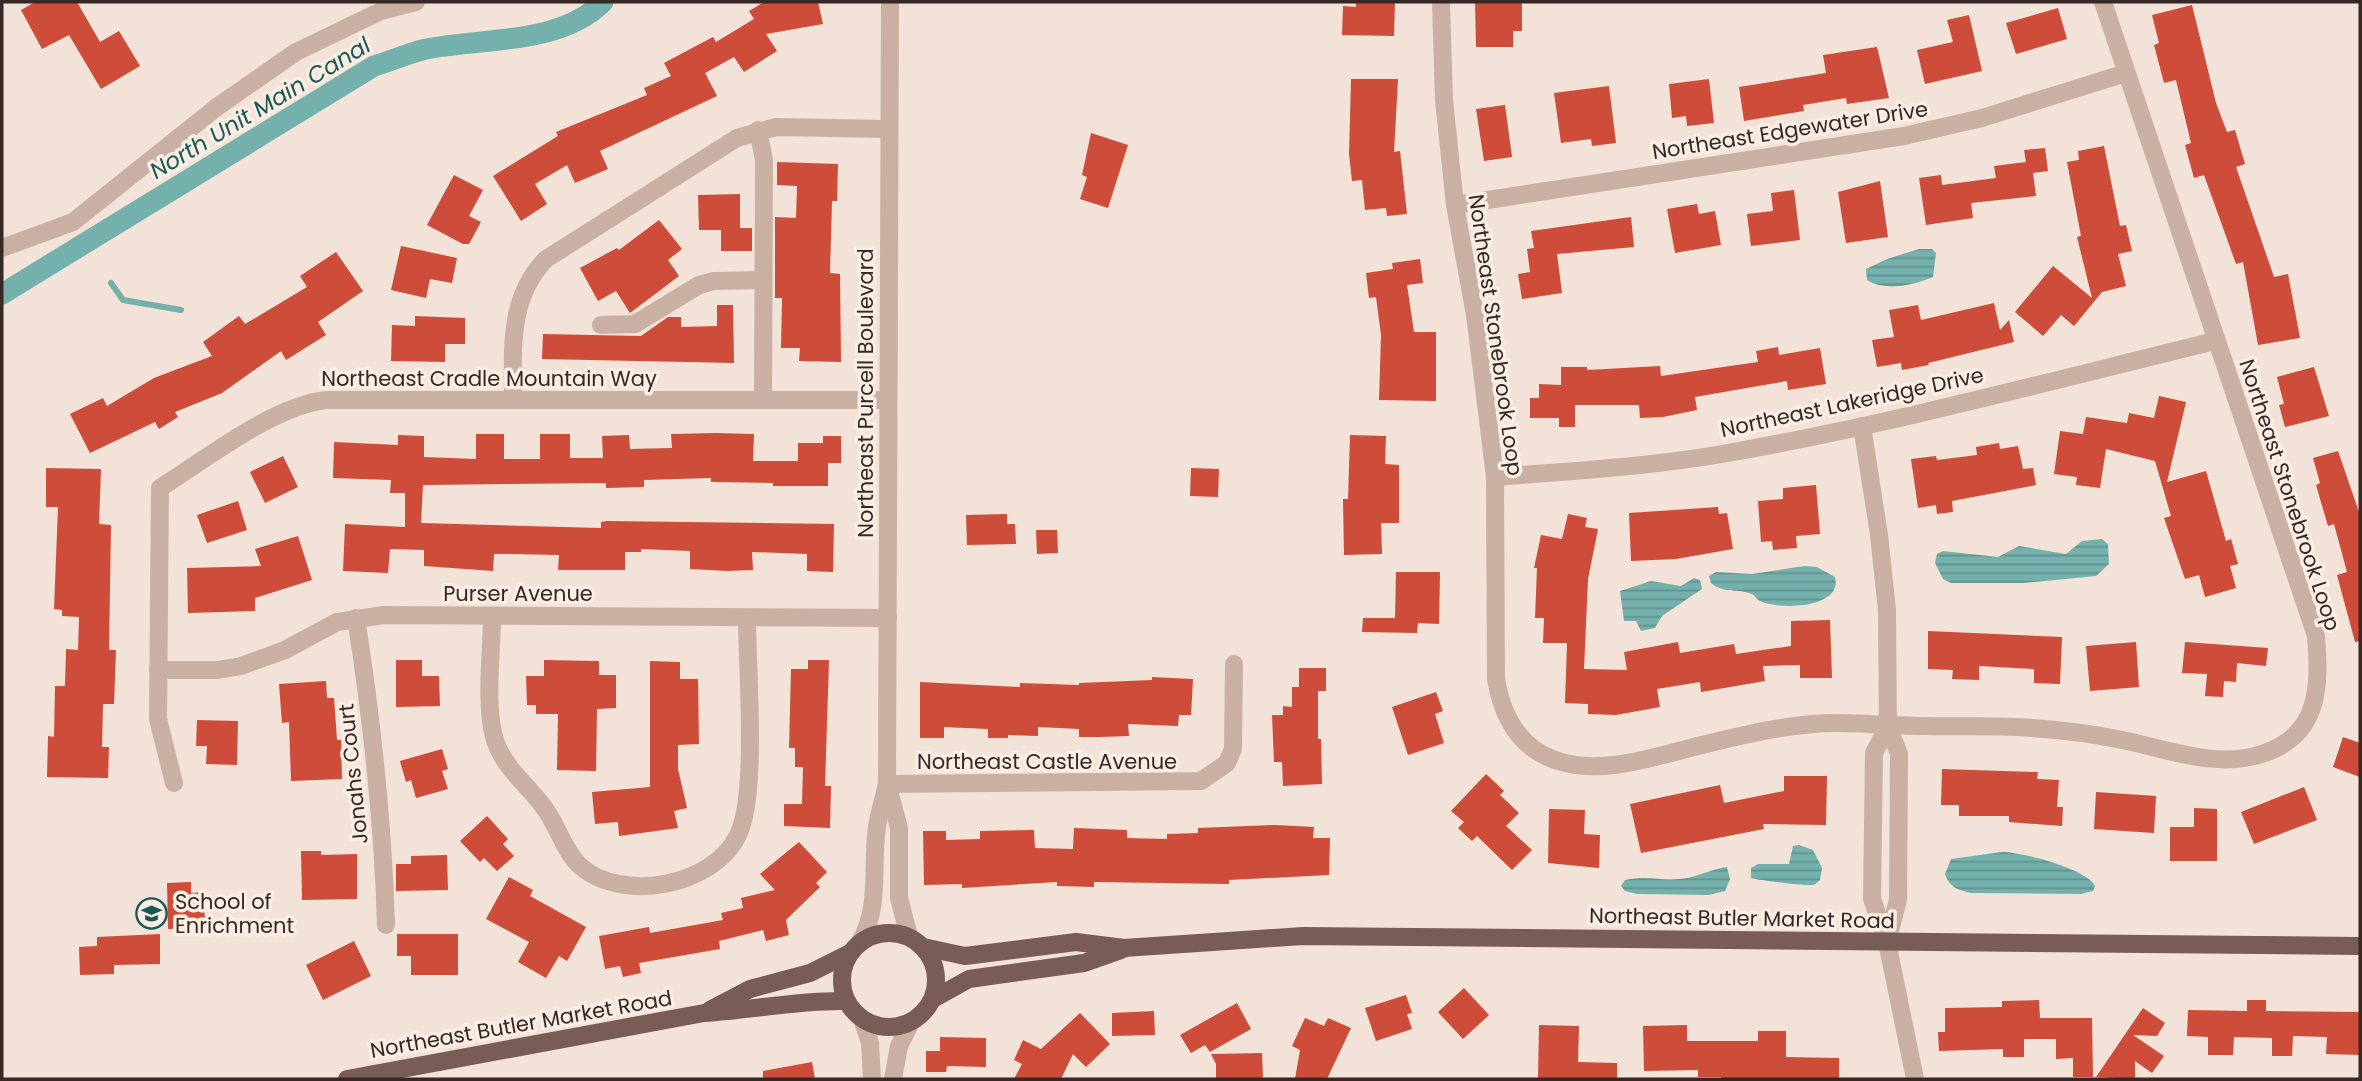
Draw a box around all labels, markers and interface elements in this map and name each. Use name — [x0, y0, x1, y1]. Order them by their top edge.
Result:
water label: North Unit Main Canal — [144, 29, 377, 187]
street label: Northeast Edgewater Drive — [1650, 94, 1930, 166]
street label: Northeast Stonebrook Loop — [1462, 192, 1530, 478]
street label: Northeast Purcell Boulevard — [851, 248, 880, 538]
street label: Northeast Stonebrook Loop — [2232, 356, 2348, 634]
street label: Northeast Lakeridge Drive — [1718, 360, 1986, 444]
street label: Northeast Cradle Mountain Way — [321, 364, 657, 393]
street label: Purser Avenue — [443, 579, 593, 608]
street label: Jonahs Court — [331, 702, 375, 846]
street label: Northeast Castle Avenue — [917, 747, 1177, 776]
place label: School of Enrichment — [175, 887, 294, 940]
school or university icon: School of Enrichment — [135, 896, 169, 930]
street label: Northeast Butler Market Road — [1589, 901, 1895, 935]
street label: Northeast Butler Market Road — [368, 983, 674, 1065]

